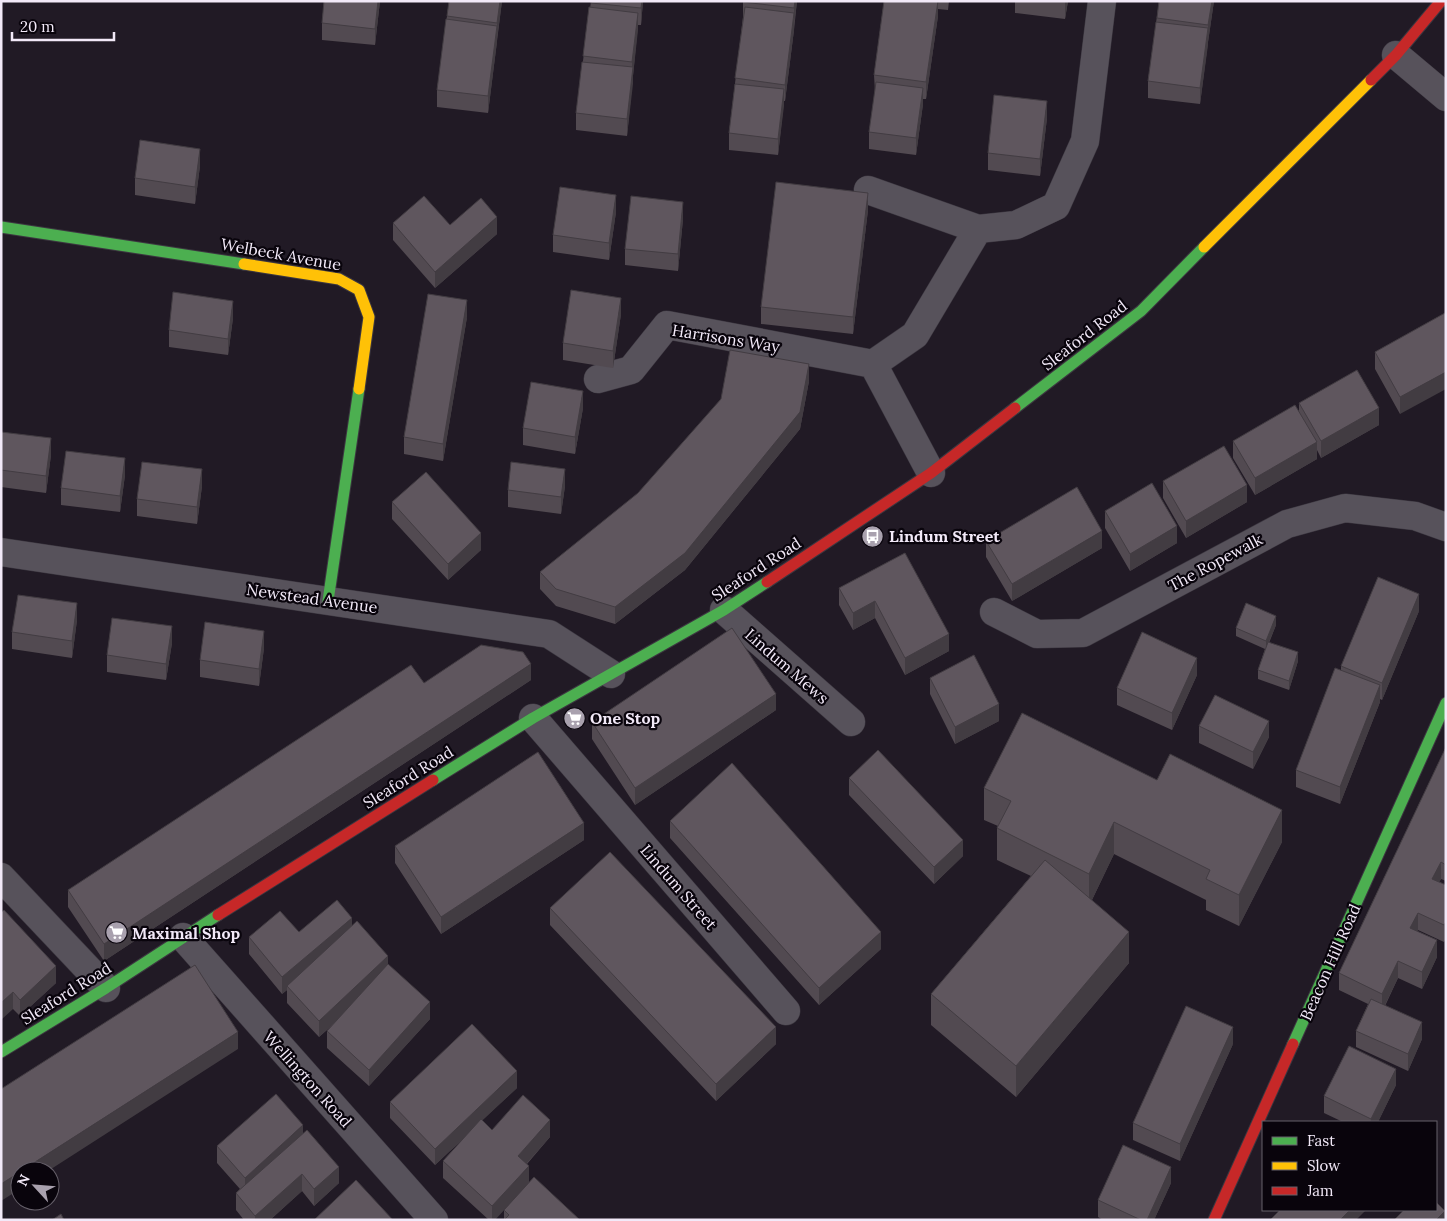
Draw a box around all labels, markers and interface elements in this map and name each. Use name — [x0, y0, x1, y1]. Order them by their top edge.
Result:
scale bar — [12, 10, 115, 42]
text: 20 m — [20, 17, 55, 36]
street label: Welbeck Avenue — [219, 234, 343, 274]
street label: Sleaford Road — [1037, 295, 1131, 375]
street label: Harrisons Way — [671, 320, 782, 356]
bus stop icon: Lindum Street — [861, 524, 885, 548]
place label: Lindum Street — [889, 526, 1000, 546]
street label: The Ropewalk — [1164, 529, 1266, 595]
street label: Sleaford Road — [707, 532, 805, 605]
street label: Newstead Avenue — [245, 579, 379, 617]
street label: Lindum Mews — [741, 624, 833, 708]
supermarket icon: One Stop — [562, 706, 586, 730]
place label: One Stop — [590, 708, 660, 728]
street label: Sleaford Road — [359, 741, 457, 813]
street label: Lindum Street — [637, 840, 722, 934]
street label: Beacon Hill Road — [1295, 900, 1365, 1023]
supermarket icon: Maximal Shop — [104, 921, 128, 945]
place label: Maximal Shop — [132, 923, 241, 943]
street label: Sleaford Road — [17, 957, 115, 1029]
street label: Wellington Road — [260, 1027, 357, 1131]
legend — [1262, 1121, 1437, 1211]
text: Fast — [1307, 1131, 1335, 1150]
text: Slow — [1307, 1156, 1340, 1175]
north arrow — [10, 1161, 60, 1211]
text: N — [13, 1171, 34, 1189]
text: Jam — [1306, 1181, 1334, 1200]

